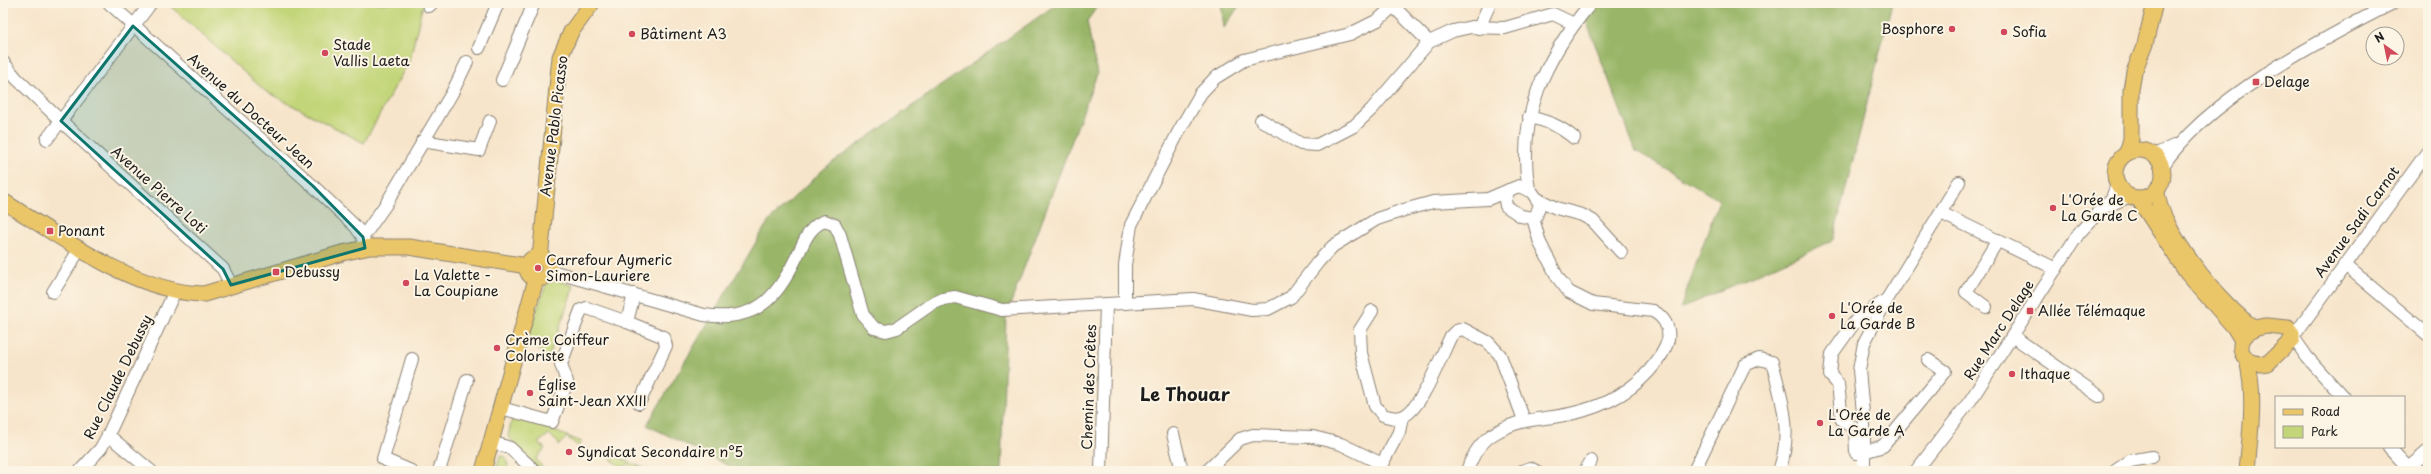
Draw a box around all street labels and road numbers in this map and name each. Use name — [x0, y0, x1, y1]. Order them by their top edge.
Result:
street label: Avenue du Docteur Jean — [183, 48, 319, 173]
street label: Avenue Pablo Picasso — [534, 54, 573, 198]
street label: Avenue Pierre Loti — [107, 141, 212, 238]
street label: Avenue Sadi Carnot — [2309, 162, 2404, 282]
street label: Rue Marc Delage — [1958, 276, 2039, 384]
street label: Rue Claude Debussy — [78, 311, 157, 443]
street label: Chemin des Crêtes — [1076, 324, 1101, 450]

